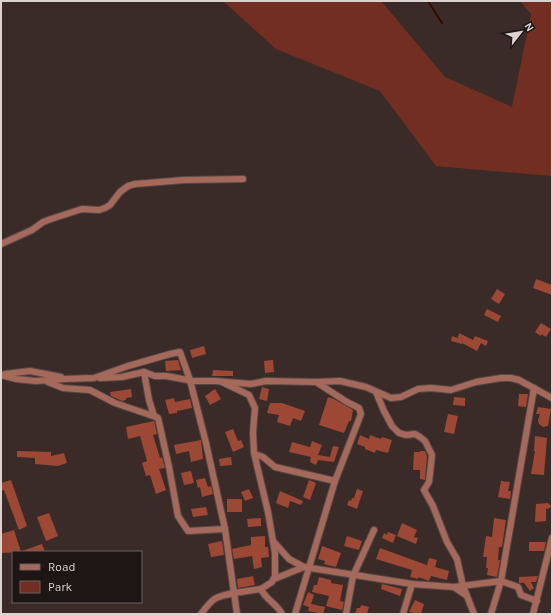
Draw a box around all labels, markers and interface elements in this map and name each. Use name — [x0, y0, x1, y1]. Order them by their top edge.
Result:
north arrow — [501, 12, 541, 52]
text: N — [522, 20, 537, 34]
legend — [12, 551, 142, 603]
text: Road — [48, 560, 76, 574]
text: Park — [48, 580, 73, 594]

